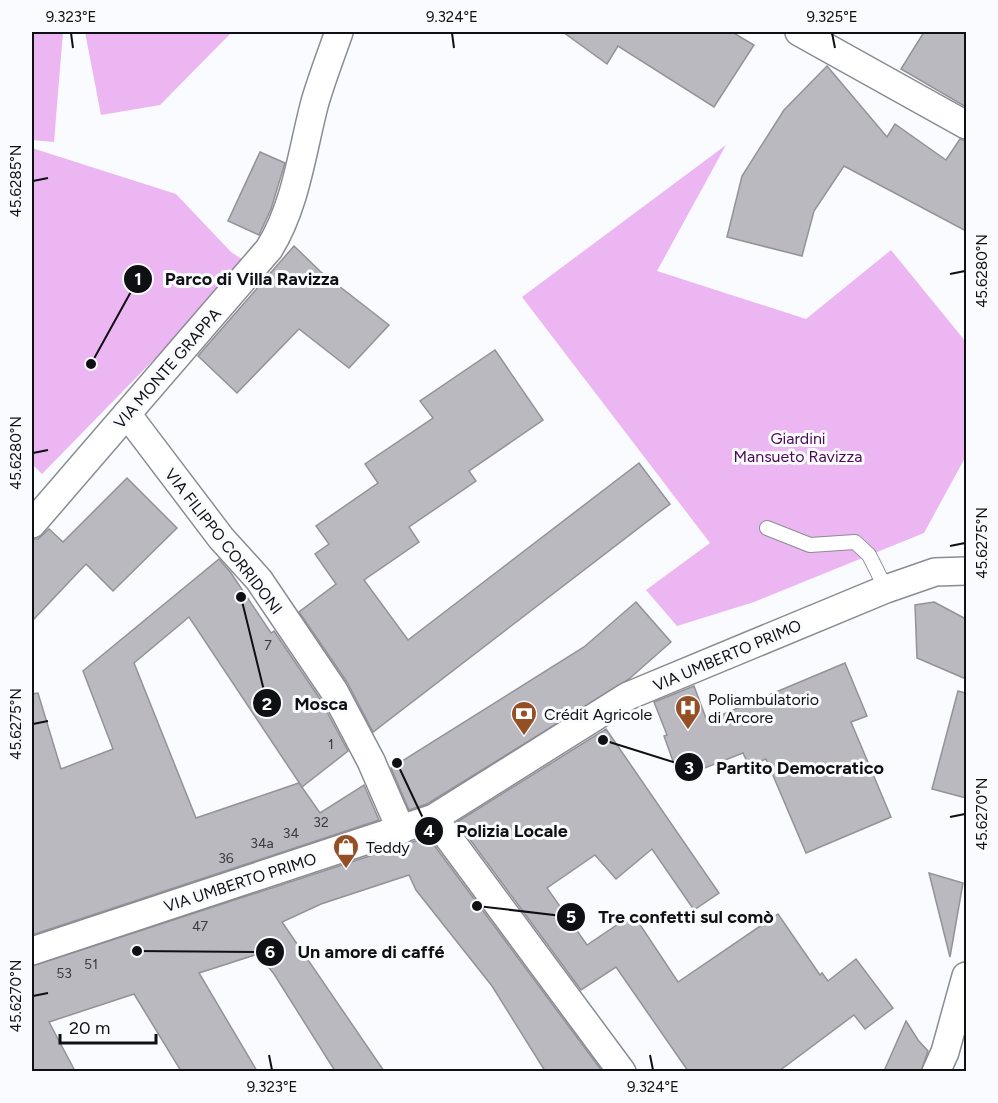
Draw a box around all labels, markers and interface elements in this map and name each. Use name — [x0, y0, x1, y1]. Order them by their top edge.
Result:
text: 9.323°E — [46, 8, 96, 26]
text: 9.324°E — [426, 8, 478, 26]
text: 9.325°E — [806, 8, 858, 26]
text: 45.6285°N — [7, 145, 25, 217]
text: 45.6280°N — [973, 234, 991, 308]
callout: Parco di Villa Ravizza — [123, 261, 351, 297]
text: 1 — [134, 268, 142, 290]
text: Parco di Villa Ravizza — [165, 268, 339, 290]
street label: VIA MONTE GRAPPA — [110, 304, 225, 432]
text: 45.6280°N — [7, 416, 25, 490]
park label: Giardini Mansueto Ravizza — [734, 429, 862, 466]
street label: VIA FILIPPO CORRIDONI — [161, 465, 286, 618]
text: 45.6275°N — [973, 507, 991, 579]
street label: VIA UMBERTO PRIMO — [650, 616, 804, 695]
house number: 7 — [264, 637, 272, 654]
callout: Mosca — [252, 685, 360, 721]
text: 45.6275°N — [7, 688, 25, 760]
place label: Poliambulatorio di Arcore — [708, 690, 819, 727]
text: 2 — [262, 693, 272, 715]
text: Mosca — [294, 693, 348, 715]
hospital icon: Poliambulatorio di Arcore — [673, 693, 703, 731]
bank icon: Crédit Agricole — [509, 699, 539, 737]
place label: Crédit Agricole — [544, 705, 652, 724]
house number: 1 — [328, 736, 334, 753]
callout: Partito Democratico — [674, 749, 896, 785]
text: 3 — [684, 757, 694, 779]
text: Partito Democratico — [716, 757, 884, 779]
text: 45.6270°N — [973, 778, 991, 850]
callout: Polizia Locale — [414, 813, 580, 849]
house number: 32 — [313, 814, 329, 831]
text: 4 — [423, 820, 435, 842]
text: Polizia Locale — [456, 820, 568, 842]
house number: 34 — [283, 825, 299, 842]
shop icon: Teddy — [331, 832, 361, 870]
house number: 34a — [250, 835, 274, 852]
place label: Teddy — [366, 838, 410, 857]
street label: VIA UMBERTO PRIMO — [162, 849, 319, 916]
house number: 36 — [218, 850, 234, 867]
callout: Tre confetti sul comò — [556, 899, 786, 935]
text: 5 — [566, 906, 576, 928]
text: Tre confetti sul comò — [598, 906, 774, 928]
house number: 47 — [192, 918, 209, 935]
callout: Un amore di caffé — [255, 934, 456, 970]
text: 6 — [265, 941, 275, 963]
text: Un amore di caffé — [297, 941, 445, 963]
house number: 51 — [84, 956, 98, 973]
text: 45.6270°N — [7, 960, 25, 1032]
house number: 53 — [56, 965, 72, 982]
scale bar — [60, 1007, 156, 1045]
text: 20 m — [69, 1017, 110, 1039]
text: 9.323°E — [247, 1078, 297, 1096]
text: 9.324°E — [627, 1078, 679, 1096]

